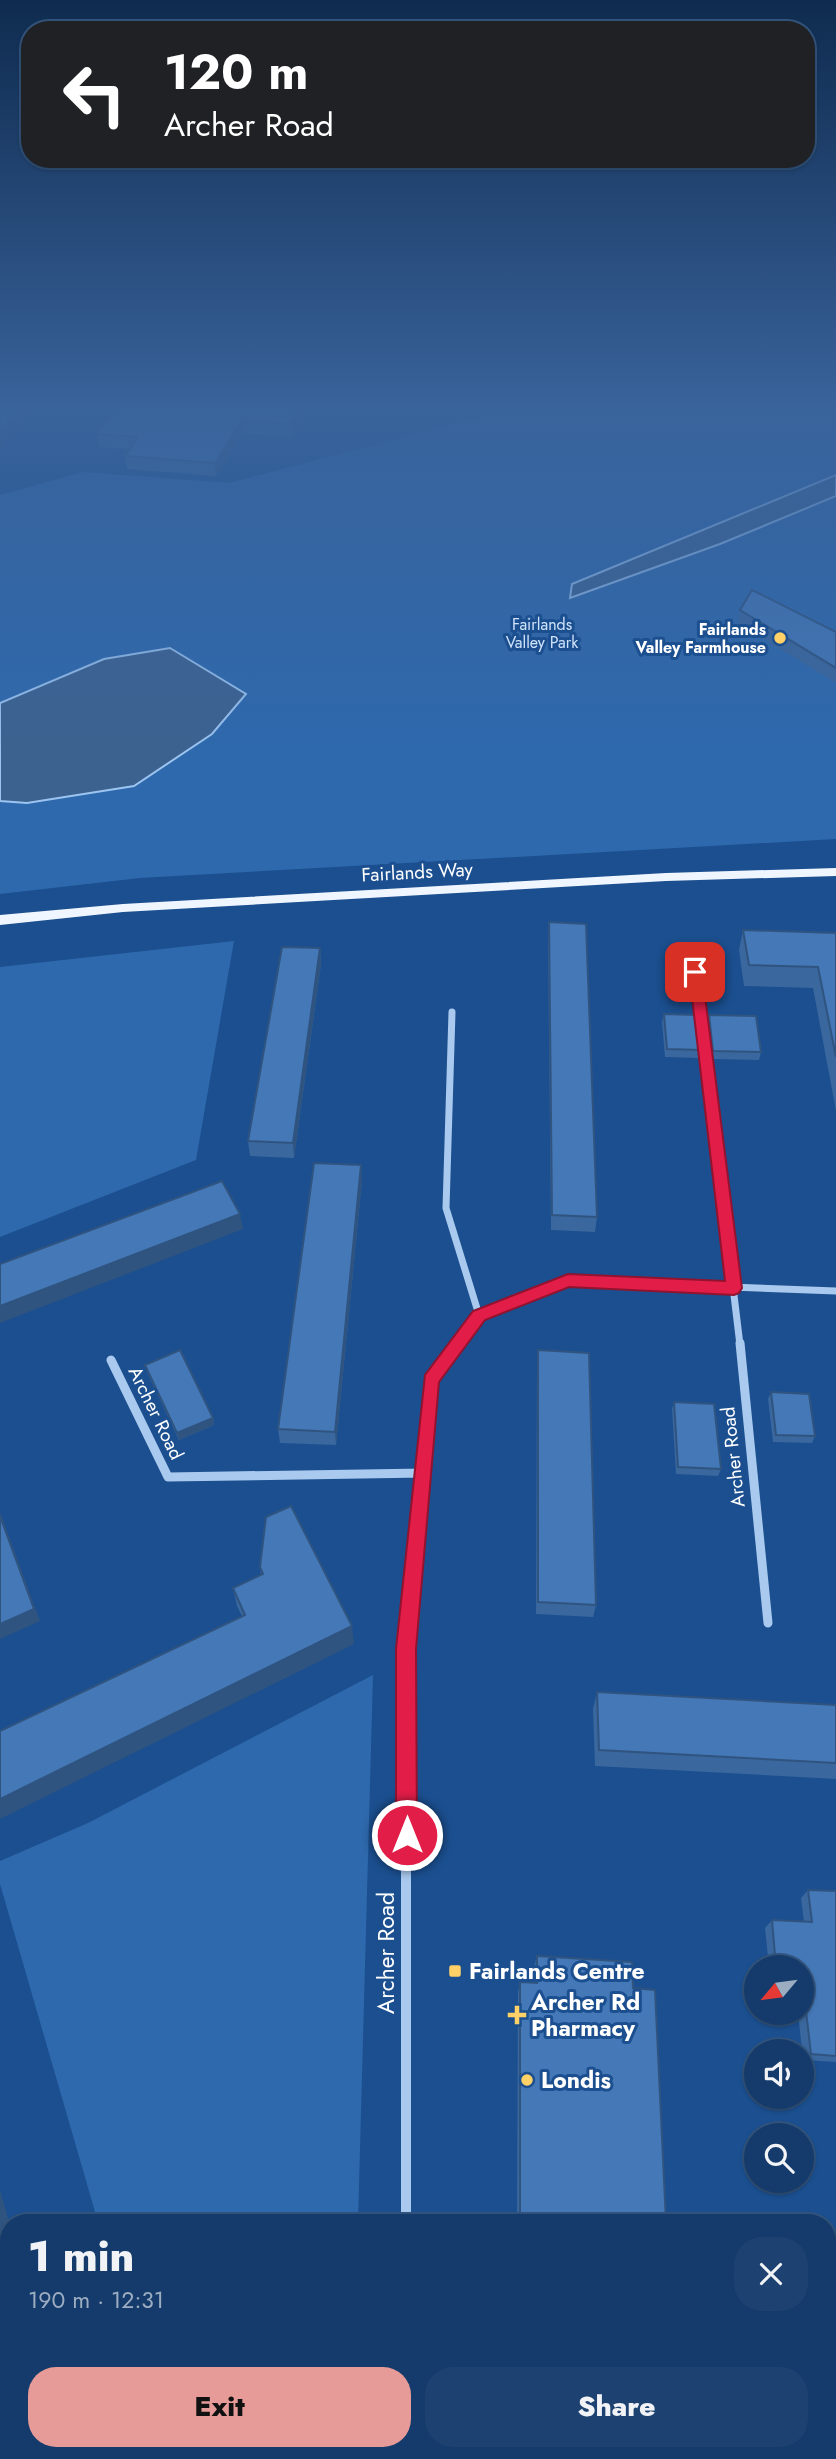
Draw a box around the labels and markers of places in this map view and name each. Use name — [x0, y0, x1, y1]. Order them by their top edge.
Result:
place label: Fairlands Valley Farmhouse — [635, 618, 766, 659]
marker: Fairlands Valley Farmhouse — [772, 630, 788, 646]
pin — [665, 942, 725, 1002]
place label: Fairlands Centre — [469, 1954, 645, 1988]
marker: Fairlands Centre — [447, 1963, 463, 1979]
place label: Archer Rd Pharmacy — [530, 1985, 640, 2045]
marker: Archer Rd Pharmacy — [509, 2007, 525, 2023]
place label: Londis — [541, 2063, 611, 2097]
marker: Londis — [519, 2072, 535, 2088]

